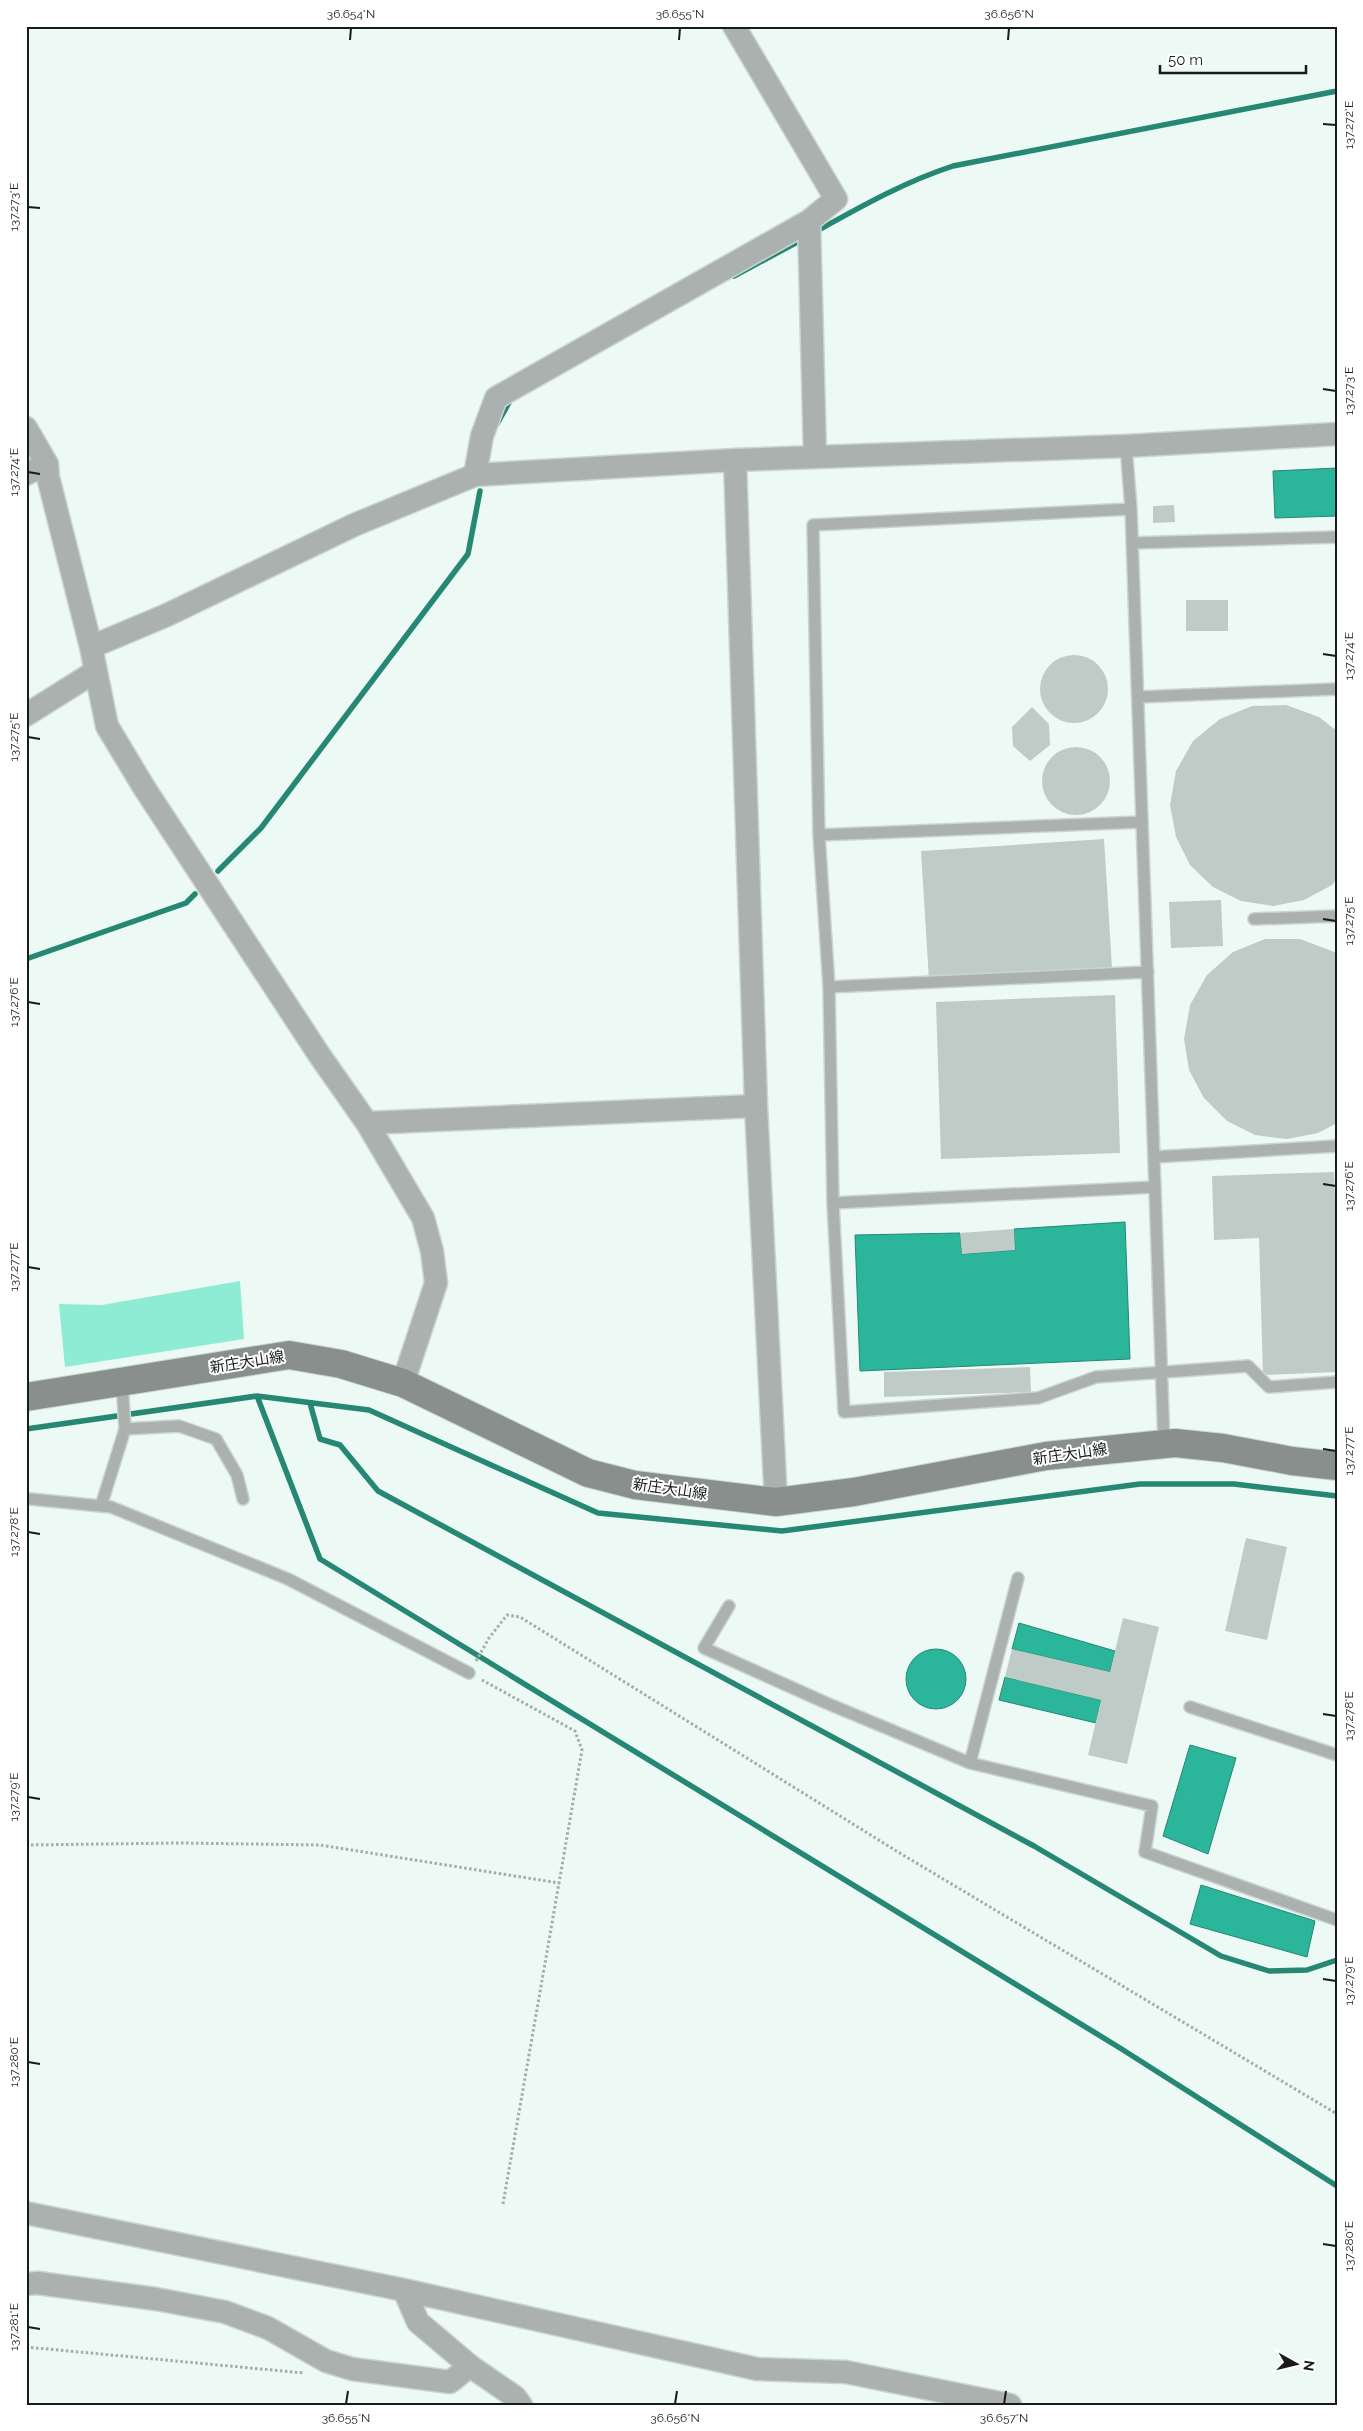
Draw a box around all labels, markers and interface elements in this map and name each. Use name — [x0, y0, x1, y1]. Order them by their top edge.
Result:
text: 36.654°N — [327, 7, 375, 21]
text: 36.655°N — [656, 7, 704, 21]
text: 36.656°N — [984, 7, 1034, 21]
scale bar — [1160, 42, 1307, 74]
text: 50 m — [1168, 51, 1203, 69]
text: 137.272°E — [1342, 101, 1356, 149]
text: 137.273°E — [7, 183, 21, 231]
text: 137.273°E — [1342, 367, 1356, 415]
text: 137.274°E — [7, 448, 21, 496]
text: 137.274°E — [1342, 632, 1356, 680]
text: 137.275°E — [7, 713, 21, 761]
text: 137.275°E — [1342, 897, 1356, 945]
text: 137.276°E — [7, 977, 21, 1027]
text: 137.276°E — [1342, 1161, 1356, 1211]
text: 137.277°E — [7, 1243, 21, 1291]
street label: 新庄大山線 — [209, 1347, 285, 1377]
text: 137.277°E — [1342, 1427, 1356, 1475]
street label: 新庄大山線 — [1032, 1440, 1108, 1468]
street label: 新庄大山線 — [632, 1475, 708, 1503]
text: 137.278°E — [7, 1507, 21, 1557]
text: 137.278°E — [1342, 1691, 1356, 1741]
text: 137.279°E — [7, 1772, 21, 1822]
text: 137.279°E — [1342, 1956, 1356, 2006]
text: 137.280°E — [7, 2037, 21, 2087]
text: 137.280°E — [1342, 2221, 1356, 2271]
text: 137.281°E — [7, 2303, 21, 2351]
north arrow — [1270, 2338, 1320, 2388]
text: N — [1300, 2359, 1318, 2372]
text: 36.655°N — [322, 2411, 370, 2425]
text: 36.656°N — [650, 2411, 700, 2425]
text: 36.657°N — [980, 2411, 1028, 2425]

